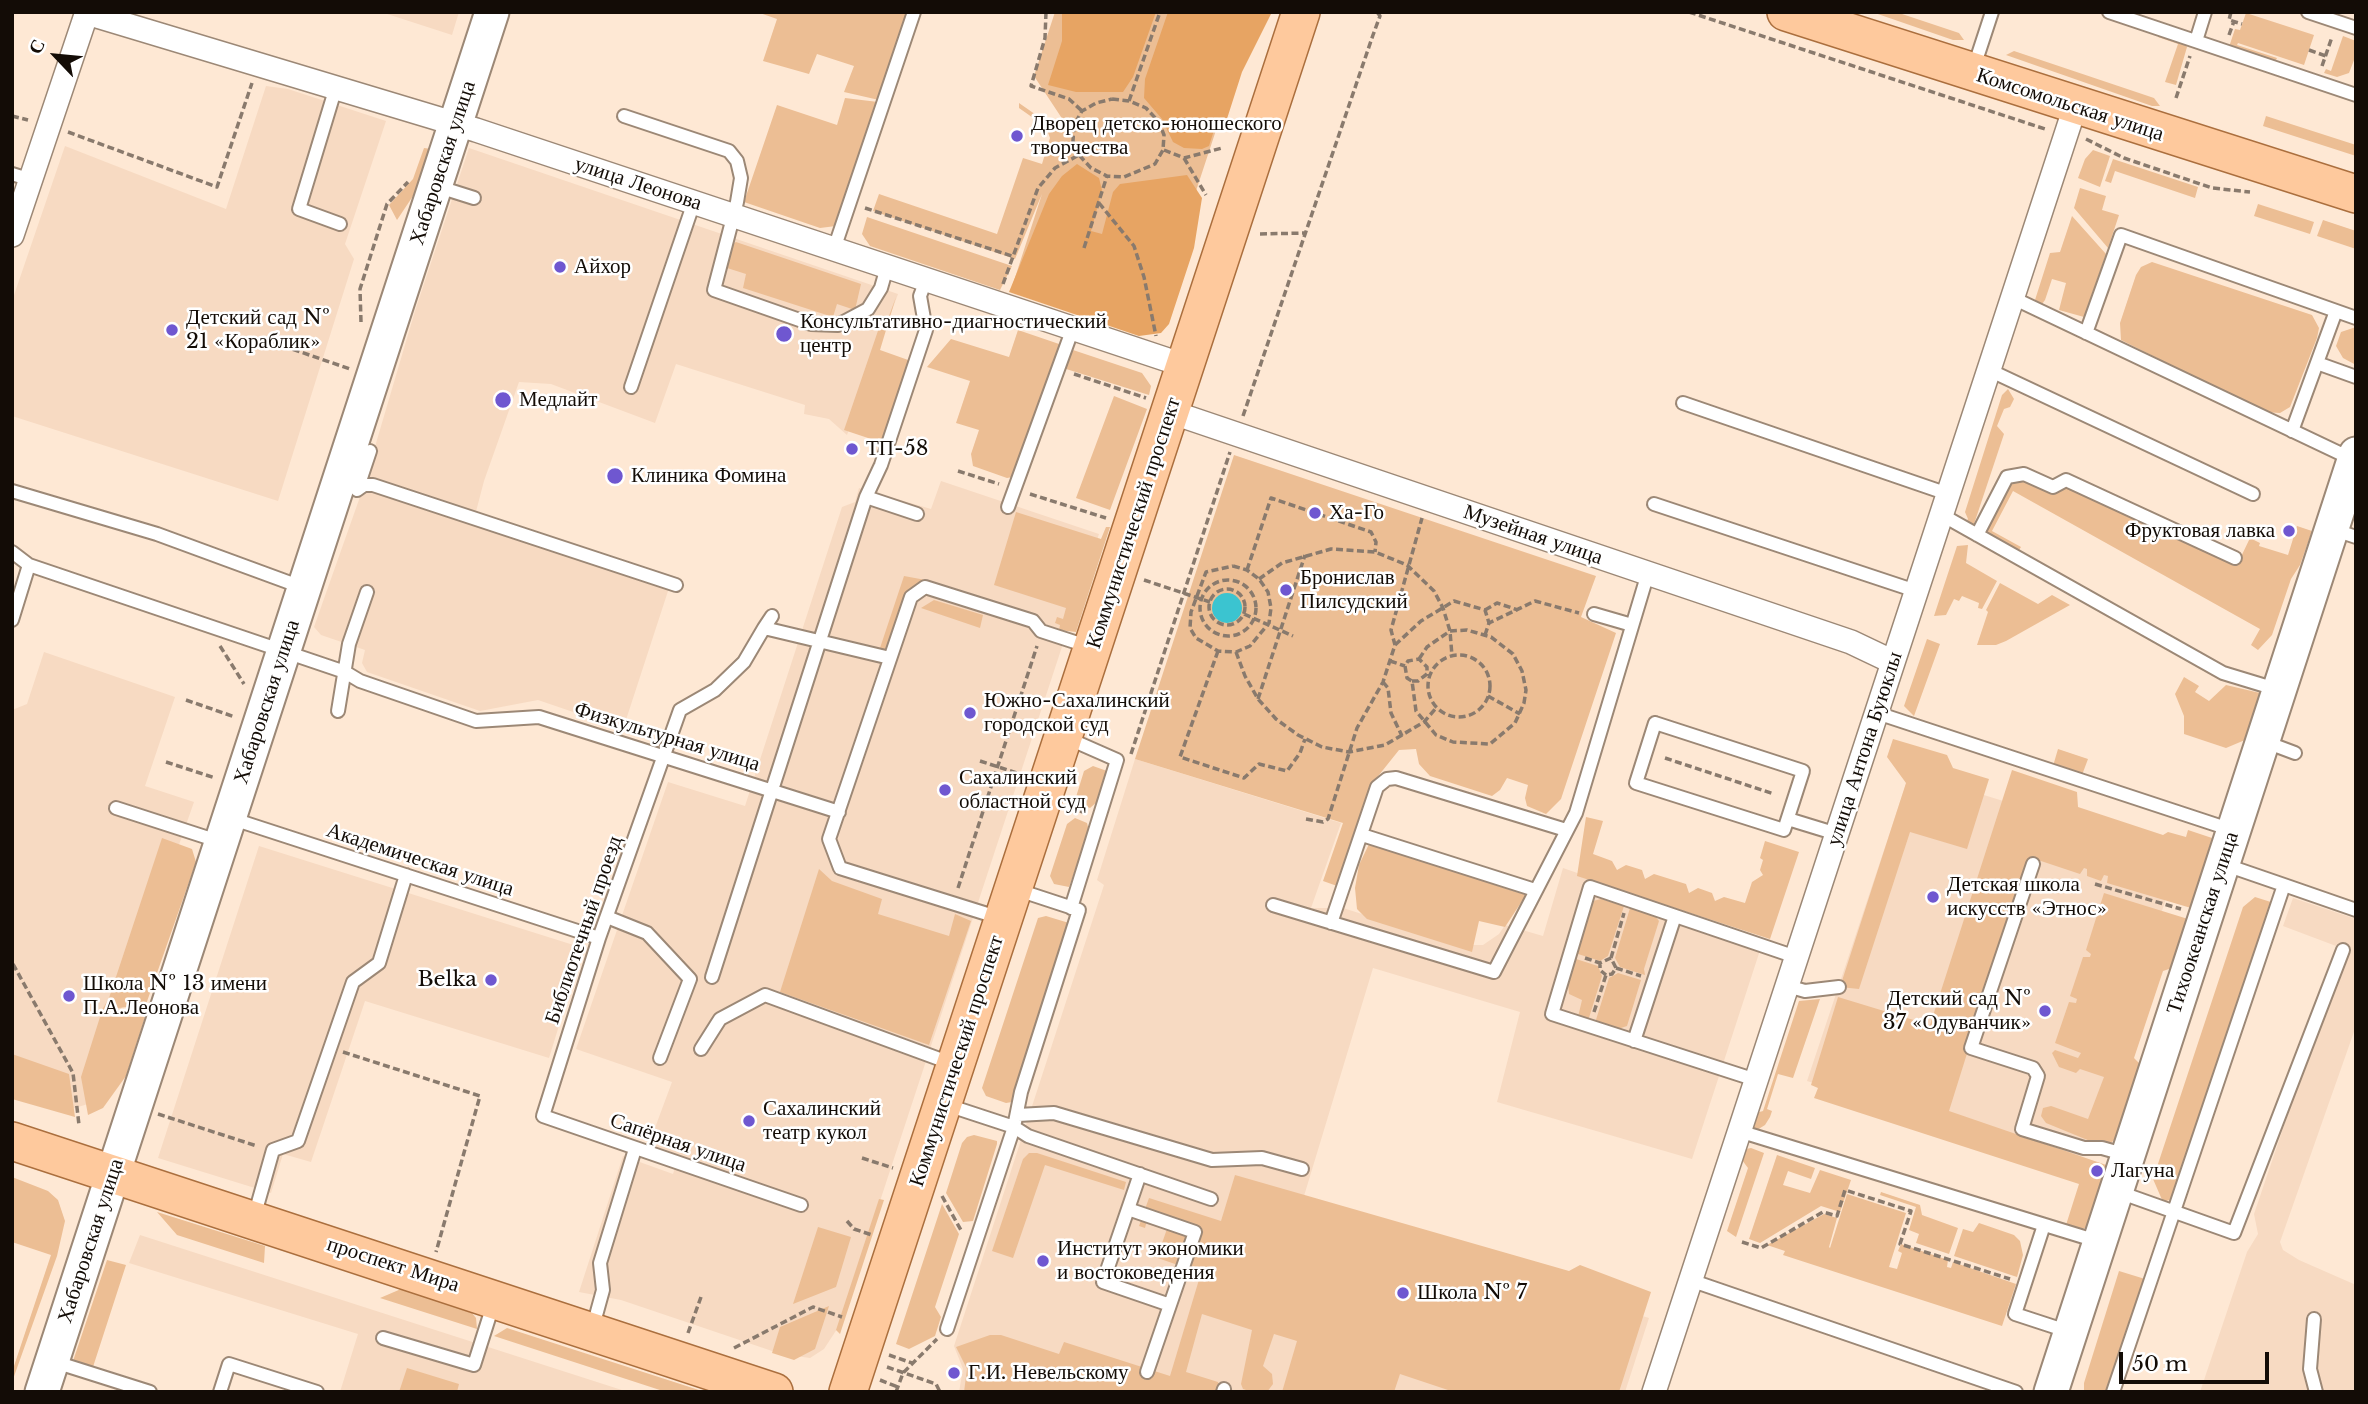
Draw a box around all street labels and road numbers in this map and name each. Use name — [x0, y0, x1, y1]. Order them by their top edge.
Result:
street label: Комсомольская улица — [1957, 58, 2183, 152]
street label: Хабаровская улица — [400, 65, 486, 261]
street label: улица Леонова — [560, 148, 716, 220]
street label: Коммунистический проспект — [1075, 375, 1193, 671]
street label: Музейная улица — [1450, 496, 1616, 574]
street label: Хабаровская улица — [224, 604, 310, 800]
street label: улица Антона Буюклы — [1818, 636, 1912, 862]
street label: Физкультурная улица — [556, 692, 778, 782]
street label: Академическая улица — [309, 813, 531, 907]
street label: Тихоокеанская улица — [2157, 814, 2249, 1032]
street label: Библиотечный проезд — [534, 816, 634, 1044]
street label: Коммунистический проспект — [898, 913, 1016, 1209]
street label: Сапёрная улица — [595, 1104, 761, 1182]
street label: Хабаровская улица — [48, 1143, 134, 1339]
street label: проспект Мира — [315, 1229, 471, 1301]

